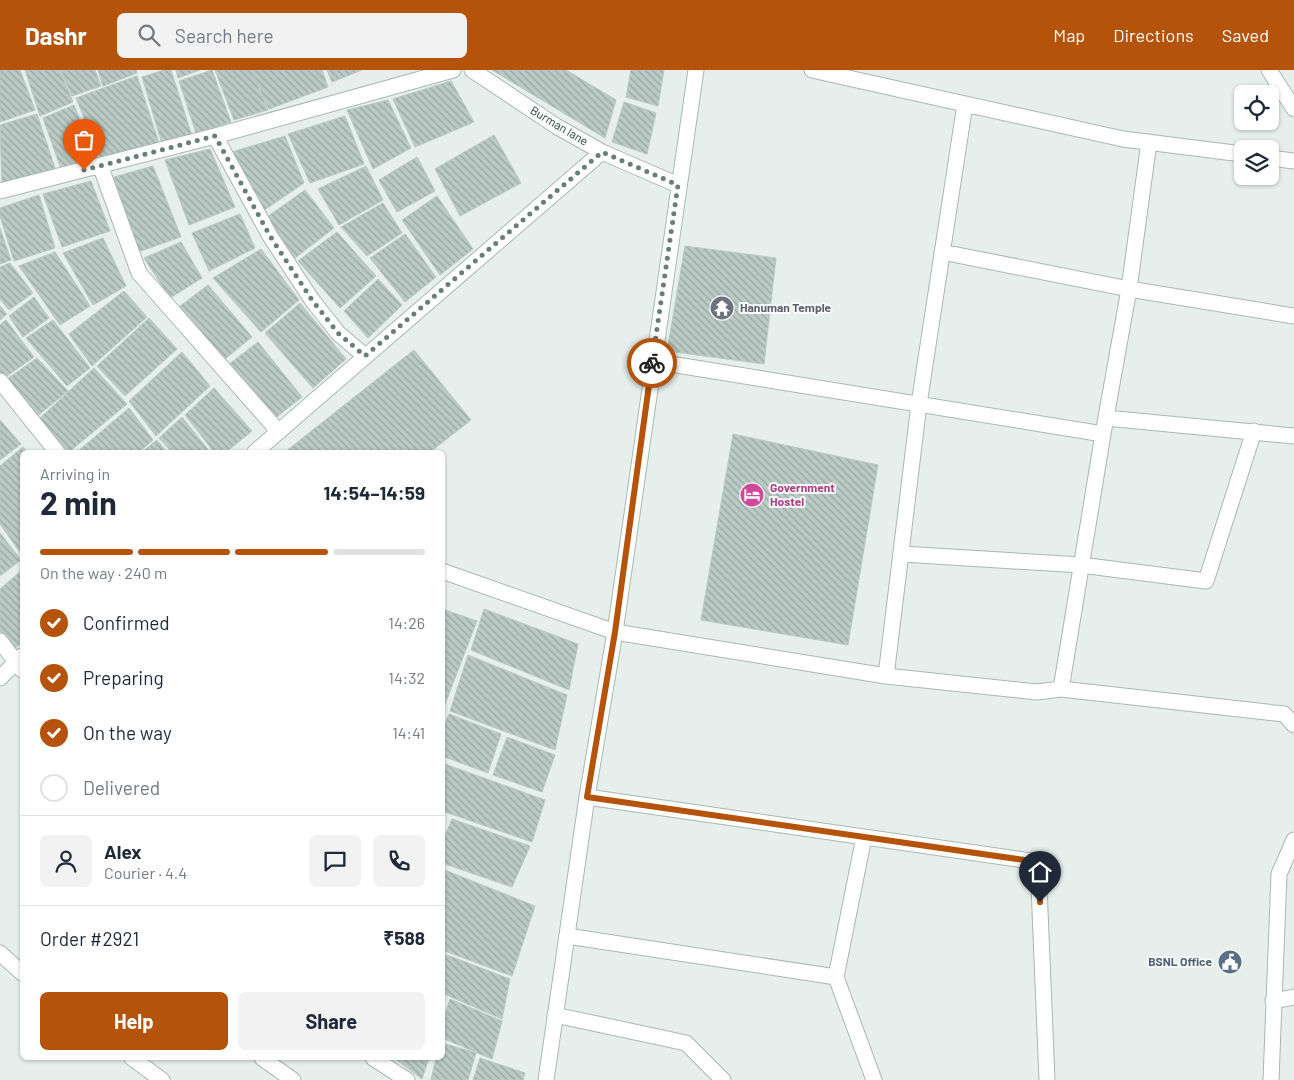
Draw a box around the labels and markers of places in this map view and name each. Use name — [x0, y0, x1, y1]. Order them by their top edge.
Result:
pin — [63, 119, 105, 170]
temple icon: Hanuman Temple — [709, 295, 735, 321]
place label: Hanuman Temple — [740, 300, 832, 314]
place label: Government Hostel — [770, 480, 835, 508]
hotel icon: Government Hostel — [739, 482, 765, 508]
pin — [1019, 851, 1061, 902]
public building icon: BSNL Office — [1217, 949, 1243, 975]
place label: BSNL Office — [1148, 954, 1212, 968]

